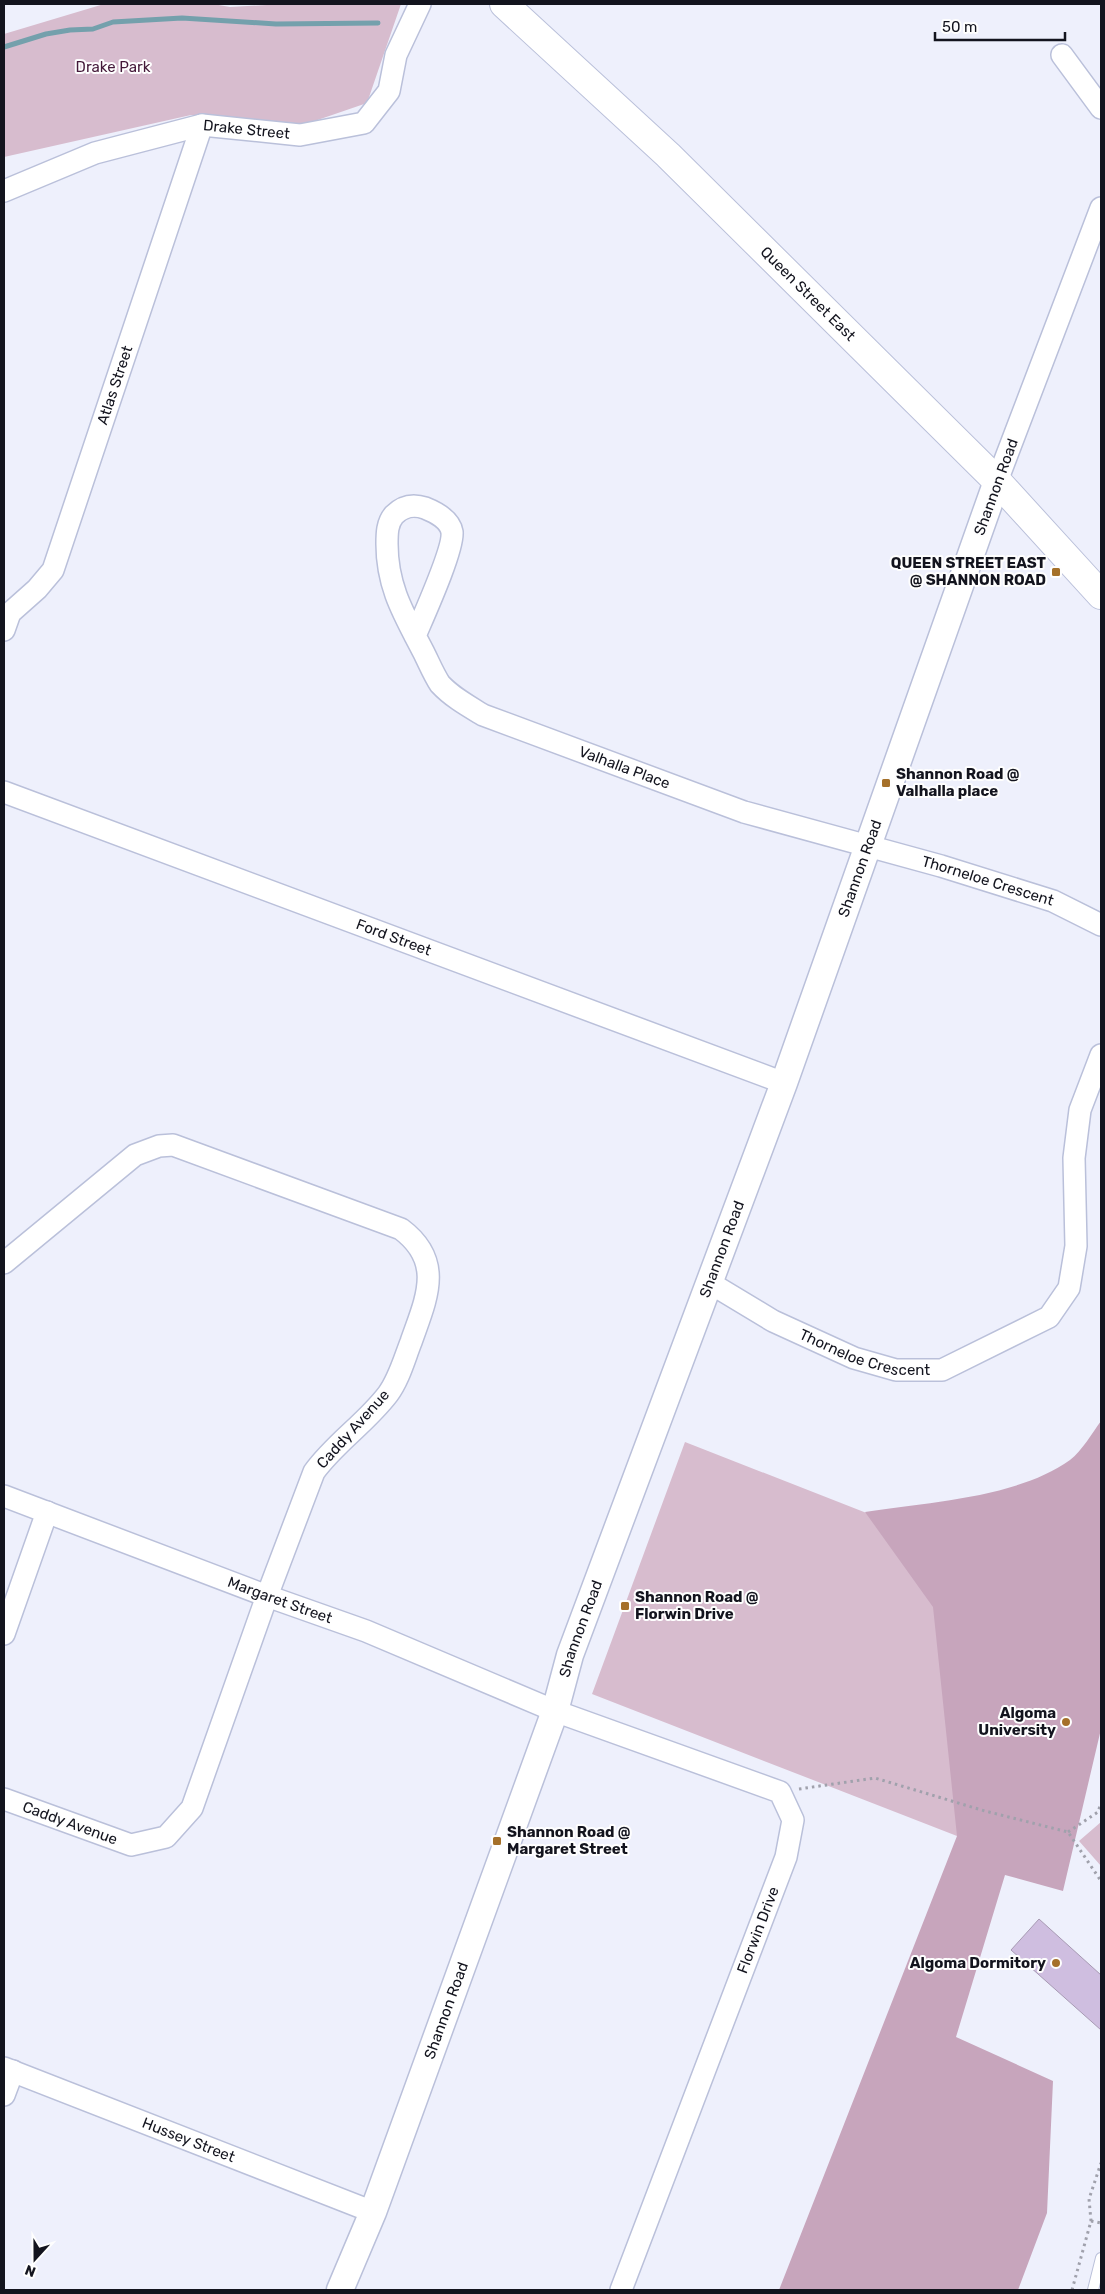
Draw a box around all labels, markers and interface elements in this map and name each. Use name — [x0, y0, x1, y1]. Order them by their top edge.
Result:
scale bar — [935, 10, 1065, 42]
text: 50 m — [942, 18, 977, 36]
park label: Drake Park — [76, 58, 151, 76]
street label: Drake Street — [202, 116, 291, 143]
street label: Queen Street East — [757, 243, 859, 345]
street label: Atlas Street — [93, 343, 137, 427]
street label: Shannon Road — [970, 436, 1022, 538]
place label: QUEEN STREET EAST @ SHANNON ROAD — [891, 554, 1047, 589]
marker: QUEEN STREET EAST @ SHANNON ROAD — [1050, 566, 1062, 578]
street label: Valhalla Place — [576, 742, 673, 793]
place label: Shannon Road @ Valhalla place — [896, 765, 1020, 800]
marker: Shannon Road @ Valhalla place — [880, 777, 892, 789]
street label: Shannon Road — [834, 817, 885, 920]
street label: Thorneloe Crescent — [920, 852, 1056, 910]
street label: Ford Street — [354, 915, 434, 960]
street label: Shannon Road — [696, 1198, 748, 1300]
street label: Thorneloe Crescent — [797, 1325, 930, 1379]
street label: Caddy Avenue — [313, 1386, 393, 1472]
street label: Margaret Street — [225, 1573, 335, 1627]
street label: Shannon Road — [555, 1578, 606, 1679]
place label: Shannon Road @ Florwin Drive — [635, 1588, 759, 1623]
marker: Shannon Road @ Florwin Drive — [619, 1600, 631, 1612]
place label: Algoma University — [978, 1704, 1056, 1739]
marker: Algoma University — [1060, 1716, 1072, 1728]
street label: Caddy Avenue — [20, 1797, 120, 1849]
place label: Shannon Road @ Margaret Street — [507, 1823, 631, 1858]
marker: Shannon Road @ Margaret Street — [491, 1835, 503, 1847]
street label: Florwin Drive — [733, 1884, 783, 1976]
place label: Algoma Dormitory — [910, 1954, 1046, 1972]
marker: Algoma Dormitory — [1050, 1957, 1062, 1969]
street label: Shannon Road — [420, 1960, 472, 2062]
street label: Hussey Street — [139, 2114, 238, 2166]
north arrow — [10, 2234, 60, 2284]
text: N — [23, 2261, 38, 2280]

